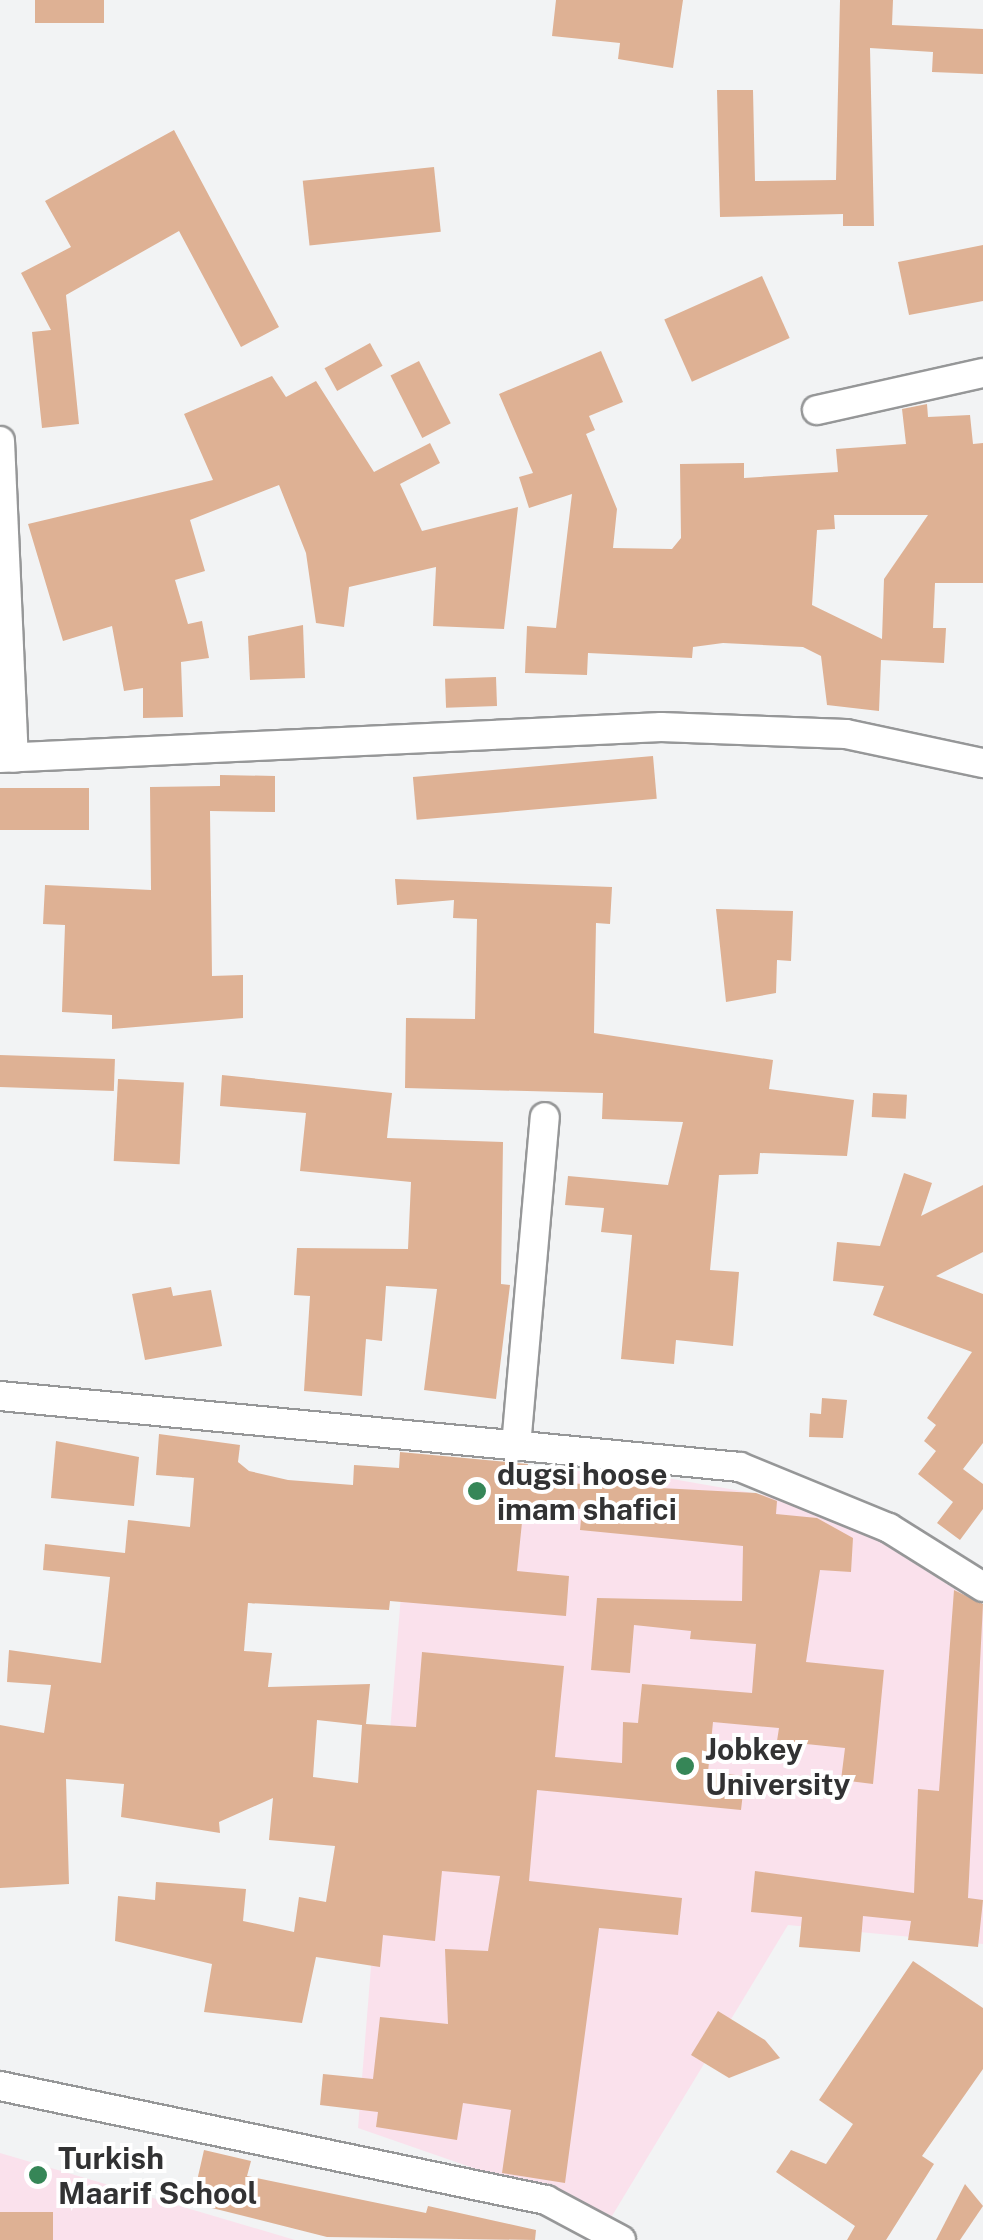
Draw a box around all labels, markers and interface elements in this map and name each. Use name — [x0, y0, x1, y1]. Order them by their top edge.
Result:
place label: dugsi hoose imam shafici — [497, 1456, 677, 1526]
marker: dugsi hoose imam shafici — [466, 1480, 488, 1502]
place label: Jobkey University — [705, 1731, 850, 1802]
marker: Jobkey University — [674, 1755, 696, 1777]
place label: Turkish Maarif School — [58, 2140, 257, 2210]
marker: Turkish Maarif School — [27, 2164, 49, 2186]

